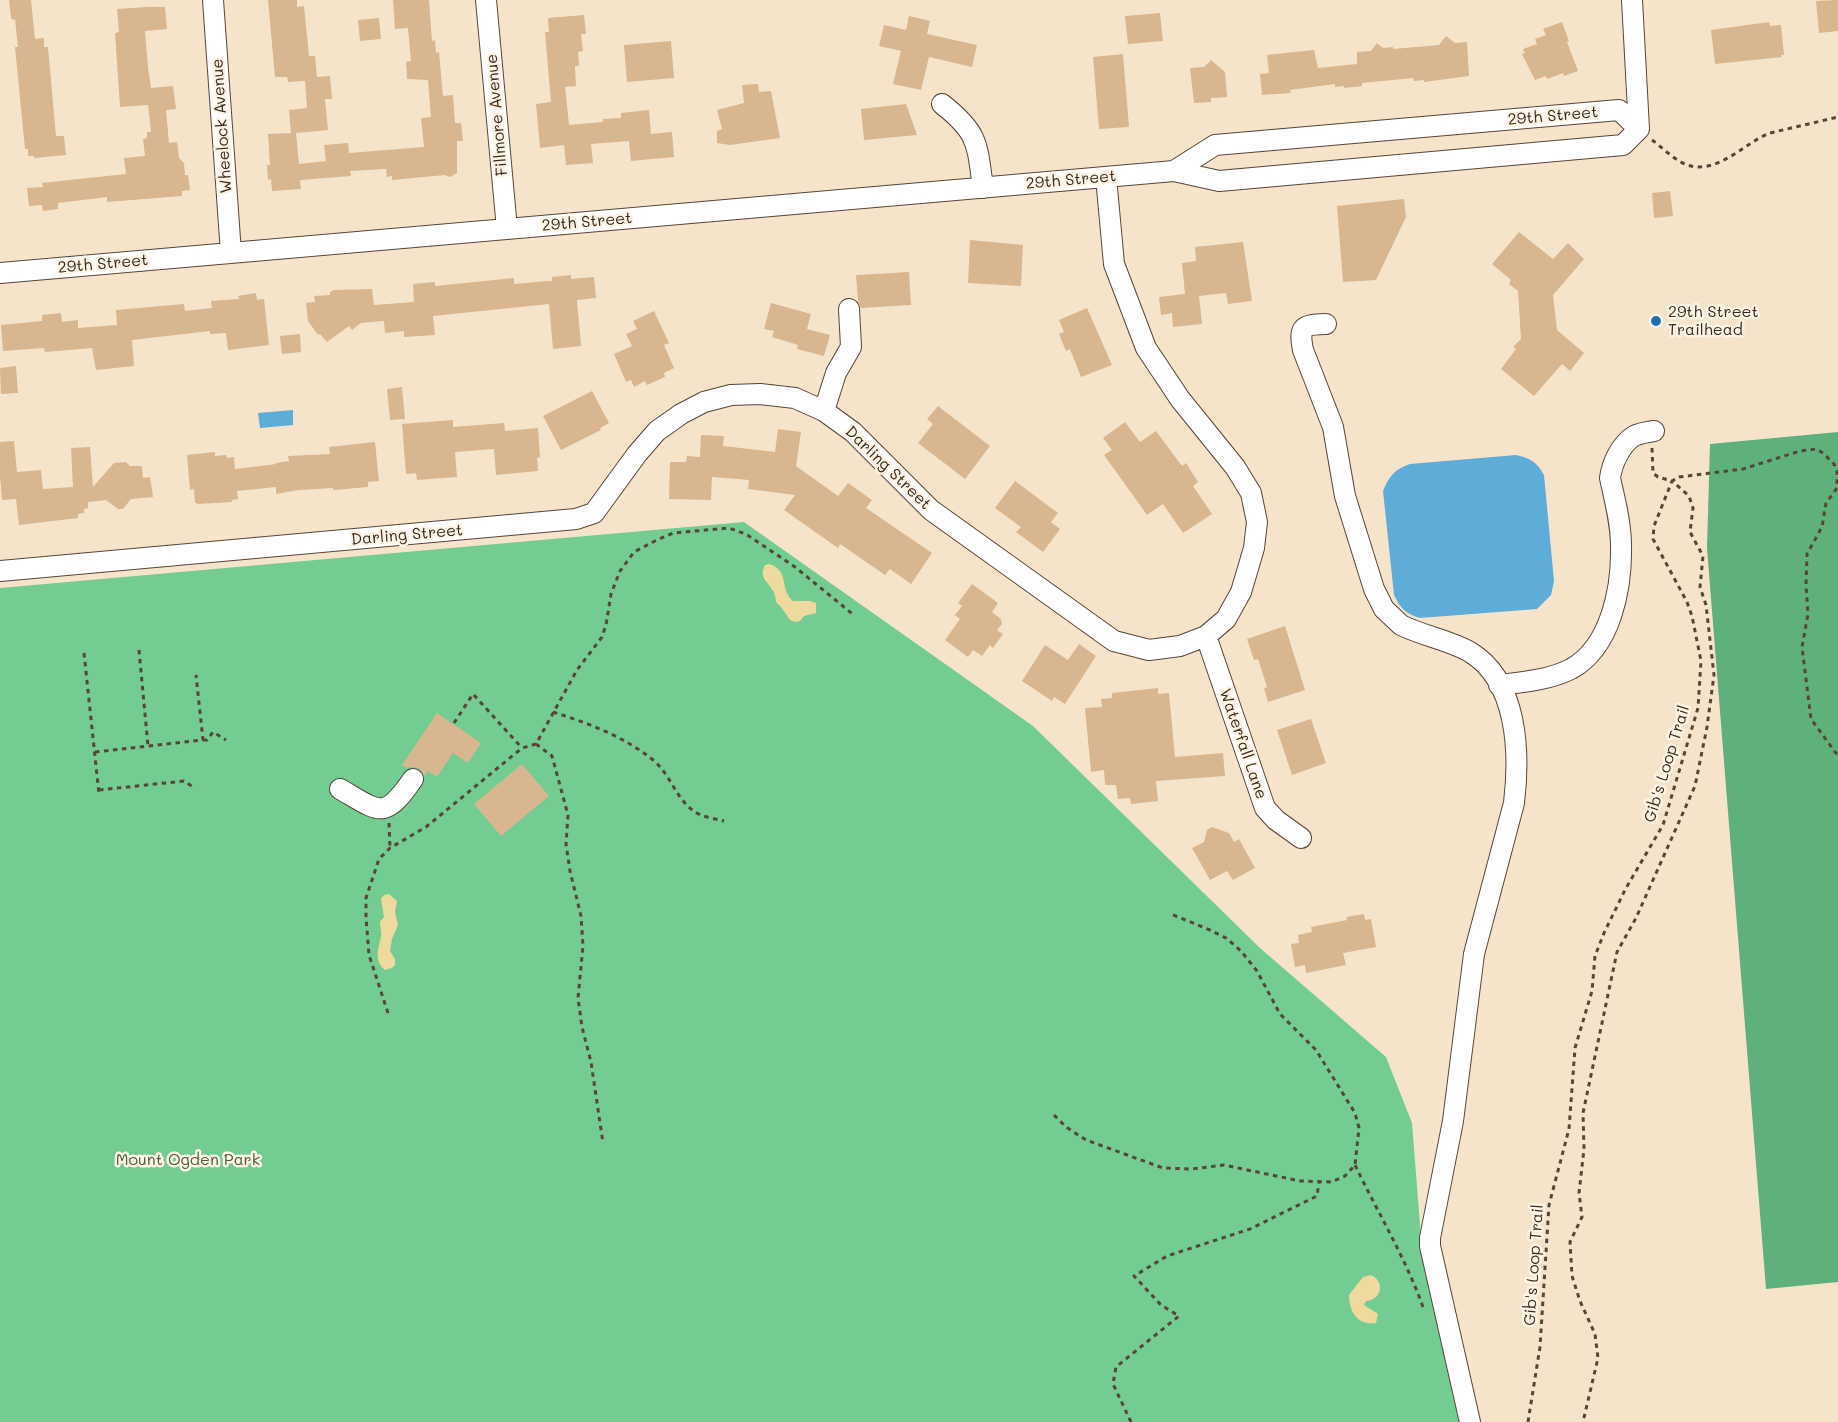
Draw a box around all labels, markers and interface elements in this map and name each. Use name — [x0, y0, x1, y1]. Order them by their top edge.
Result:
street label: Fillmore Avenue — [482, 53, 512, 177]
street label: Wheelock Avenue — [208, 58, 236, 194]
street label: 29th Street — [1507, 102, 1599, 130]
street label: 29th Street — [1025, 166, 1117, 194]
street label: 29th Street — [541, 208, 633, 236]
street label: 29th Street — [57, 250, 149, 278]
place label: 29th Street Trailhead — [1668, 302, 1758, 340]
marker: 29th Street Trailhead — [1649, 314, 1663, 328]
street label: Darling Street — [841, 422, 935, 514]
street label: Darling Street — [350, 521, 464, 549]
street label: Waterfall Lane — [1215, 686, 1271, 802]
street label: Gib's Loop Trail — [1640, 703, 1694, 825]
park label: Mount Ogden Park — [116, 1150, 260, 1170]
street label: Gib's Loop Trail — [1520, 1204, 1548, 1326]

